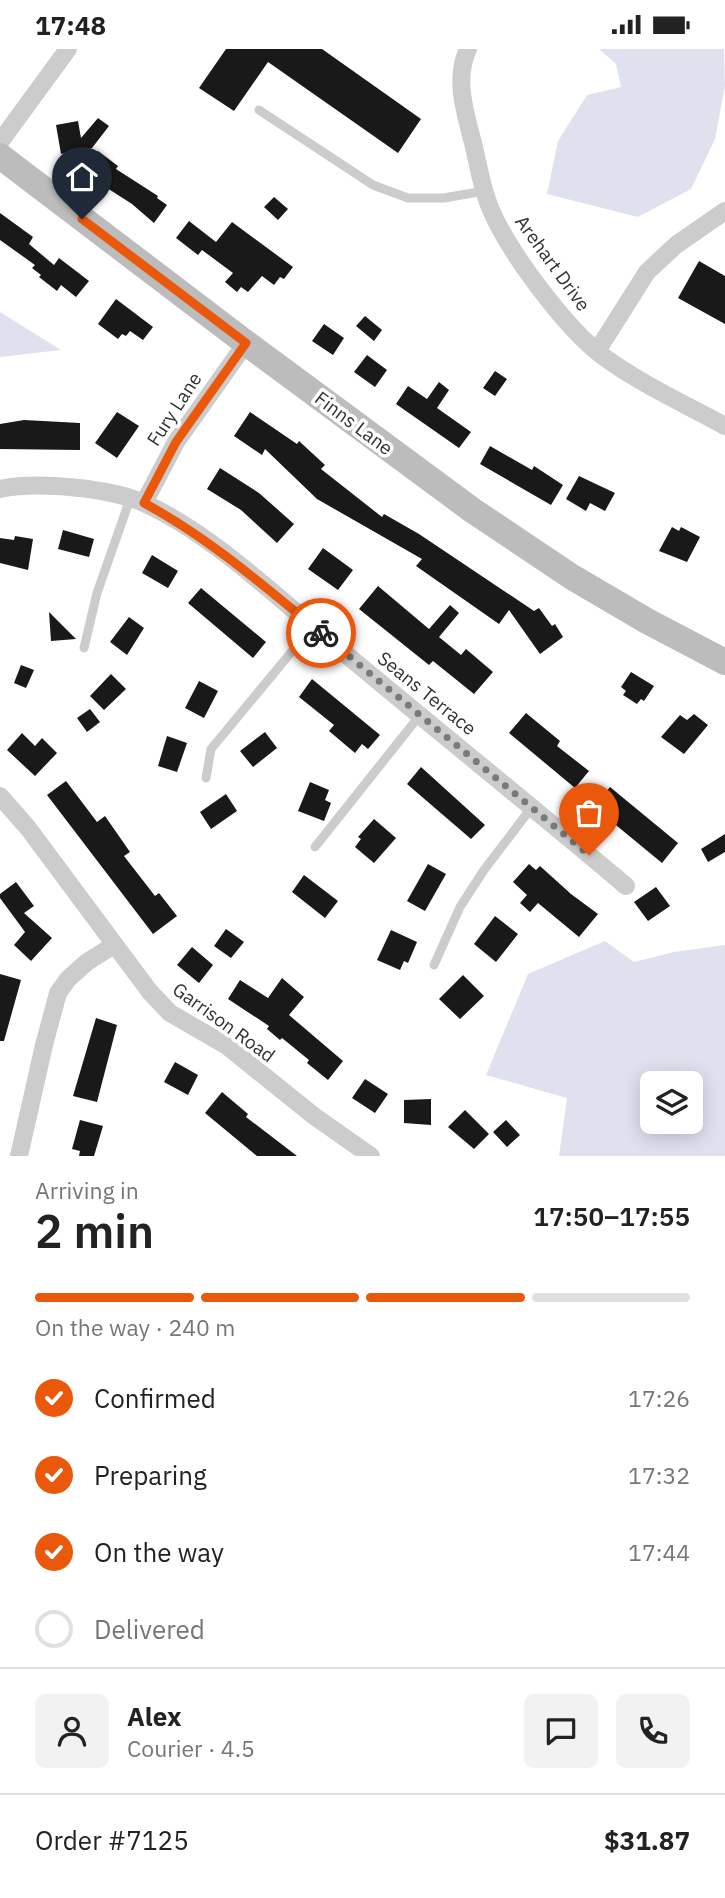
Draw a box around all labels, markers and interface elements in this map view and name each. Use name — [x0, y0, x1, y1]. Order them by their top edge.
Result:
text: 17:48 — [35, 8, 106, 42]
pin — [52, 147, 112, 219]
icon: home — [63, 158, 101, 196]
street label: Arehart Drive — [510, 210, 596, 316]
street label: Fury Lane — [141, 368, 207, 450]
street label: Finns Lane — [310, 386, 398, 460]
courier — [286, 598, 356, 668]
icon: bike — [302, 614, 340, 652]
street label: Seans Terrace — [373, 646, 481, 740]
pin — [559, 783, 619, 855]
icon: bag — [570, 794, 608, 832]
street label: Garrison Road — [168, 977, 280, 1067]
map controls — [640, 1071, 703, 1134]
button: layers — [640, 1071, 703, 1134]
text: Arriving in — [35, 1175, 139, 1205]
text: 17:50–17:55 — [533, 1199, 690, 1233]
text: 2 min — [35, 1201, 154, 1261]
text: On the way · 240 m — [35, 1312, 235, 1342]
icon: check — [35, 1379, 73, 1417]
text: Confirmed — [94, 1381, 216, 1415]
text: 17:26 — [628, 1383, 690, 1413]
icon: check — [35, 1456, 73, 1494]
text: Preparing — [94, 1458, 207, 1492]
text: 17:32 — [628, 1460, 690, 1490]
icon: check — [35, 1533, 73, 1571]
text: On the way — [94, 1535, 224, 1569]
text: 17:44 — [628, 1537, 690, 1567]
text: Delivered — [94, 1612, 205, 1646]
button: person — [35, 1694, 109, 1768]
button: chat — [524, 1694, 598, 1768]
button: phone — [616, 1694, 690, 1768]
text: Alex — [127, 1699, 181, 1733]
text: Courier · 4.5 — [127, 1733, 255, 1763]
text: Order #7125 — [35, 1823, 189, 1857]
text: $31.87 — [604, 1823, 690, 1857]

